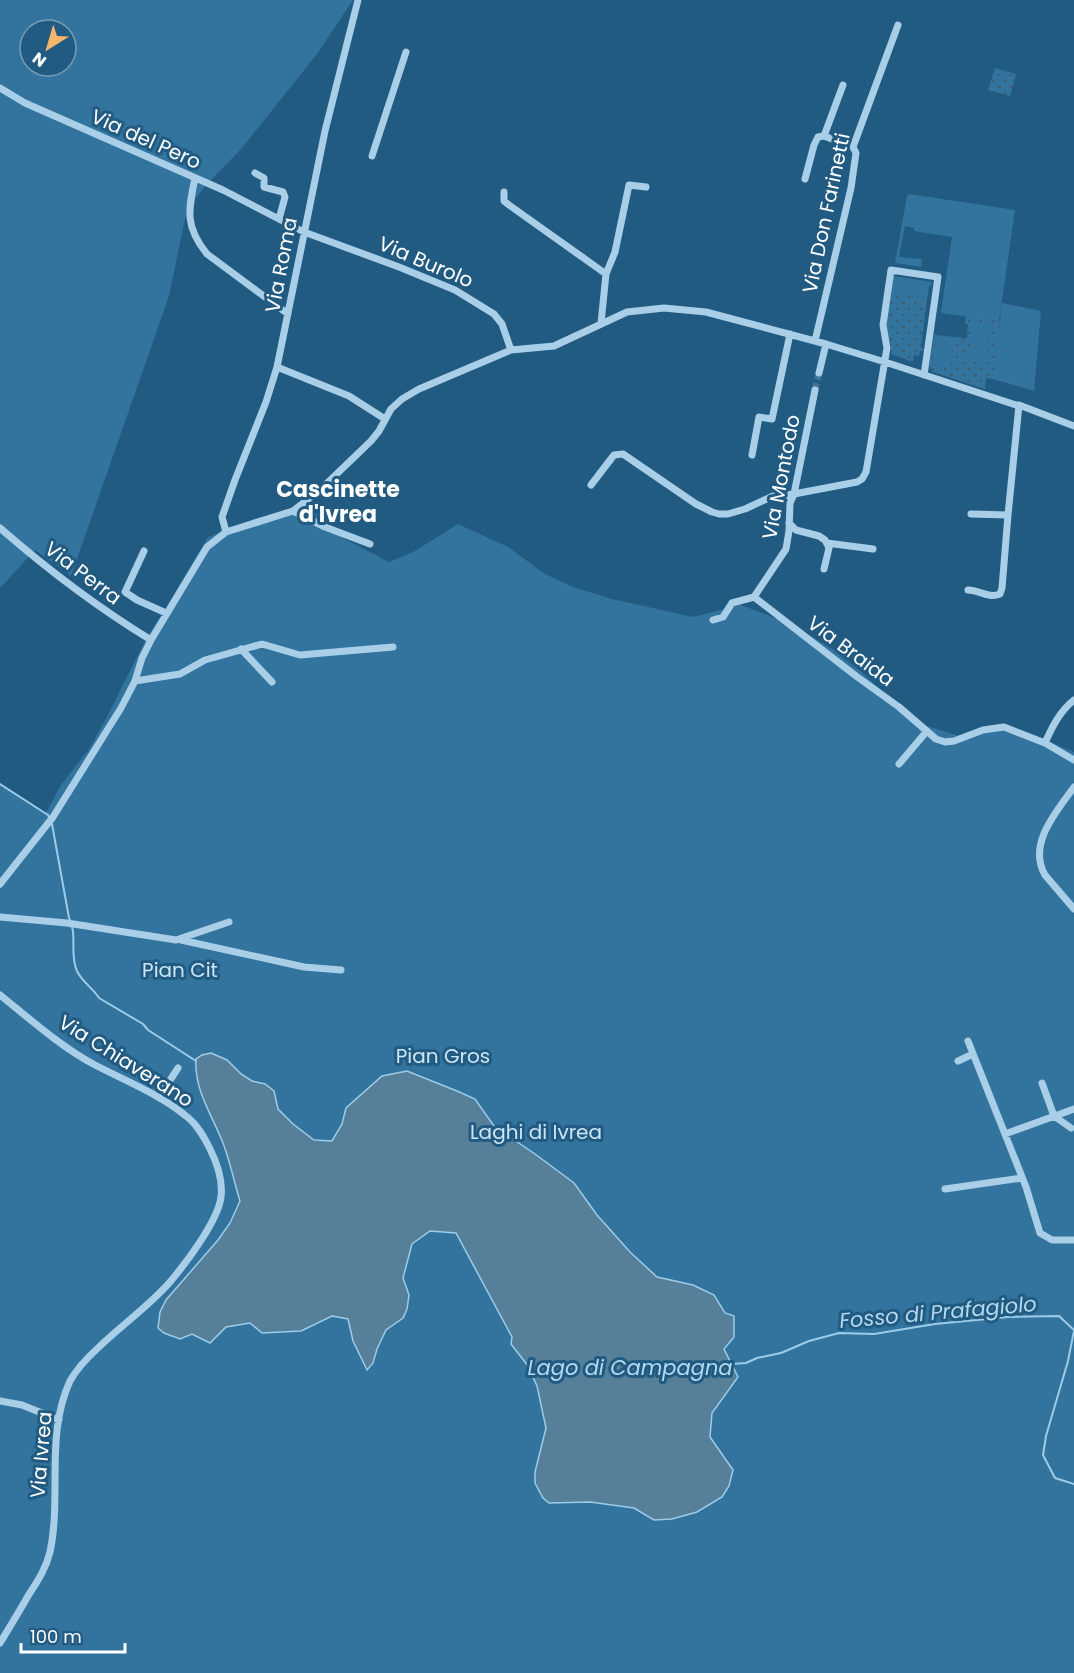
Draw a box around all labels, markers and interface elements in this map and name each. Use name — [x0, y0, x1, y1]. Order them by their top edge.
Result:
north arrow — [18, 18, 78, 78]
text: N — [28, 47, 51, 72]
street label: Via del Pero — [87, 102, 205, 176]
street label: Via Don Farinetti — [795, 130, 857, 296]
street label: Via Roma — [258, 215, 304, 315]
street label: Via Burolo — [374, 230, 478, 294]
street label: Via Montodo — [755, 412, 807, 542]
district label: Cascinette d'Ivrea — [276, 474, 400, 530]
street label: Via Perra — [39, 535, 127, 611]
street label: Via Braida — [802, 609, 900, 693]
park label: Pian Cit — [142, 956, 218, 984]
street label: Via Chiaverano — [53, 1008, 199, 1114]
park label: Pian Gros — [396, 1042, 490, 1070]
park label: Laghi di Ivrea — [470, 1118, 602, 1146]
water label: Fosso di Prafagiolo — [838, 1289, 1038, 1335]
water label: Lago di Campagna — [527, 1353, 733, 1382]
street label: Via Ivrea — [23, 1411, 59, 1499]
scale bar — [21, 1616, 124, 1654]
text: 100 m — [30, 1624, 82, 1649]

